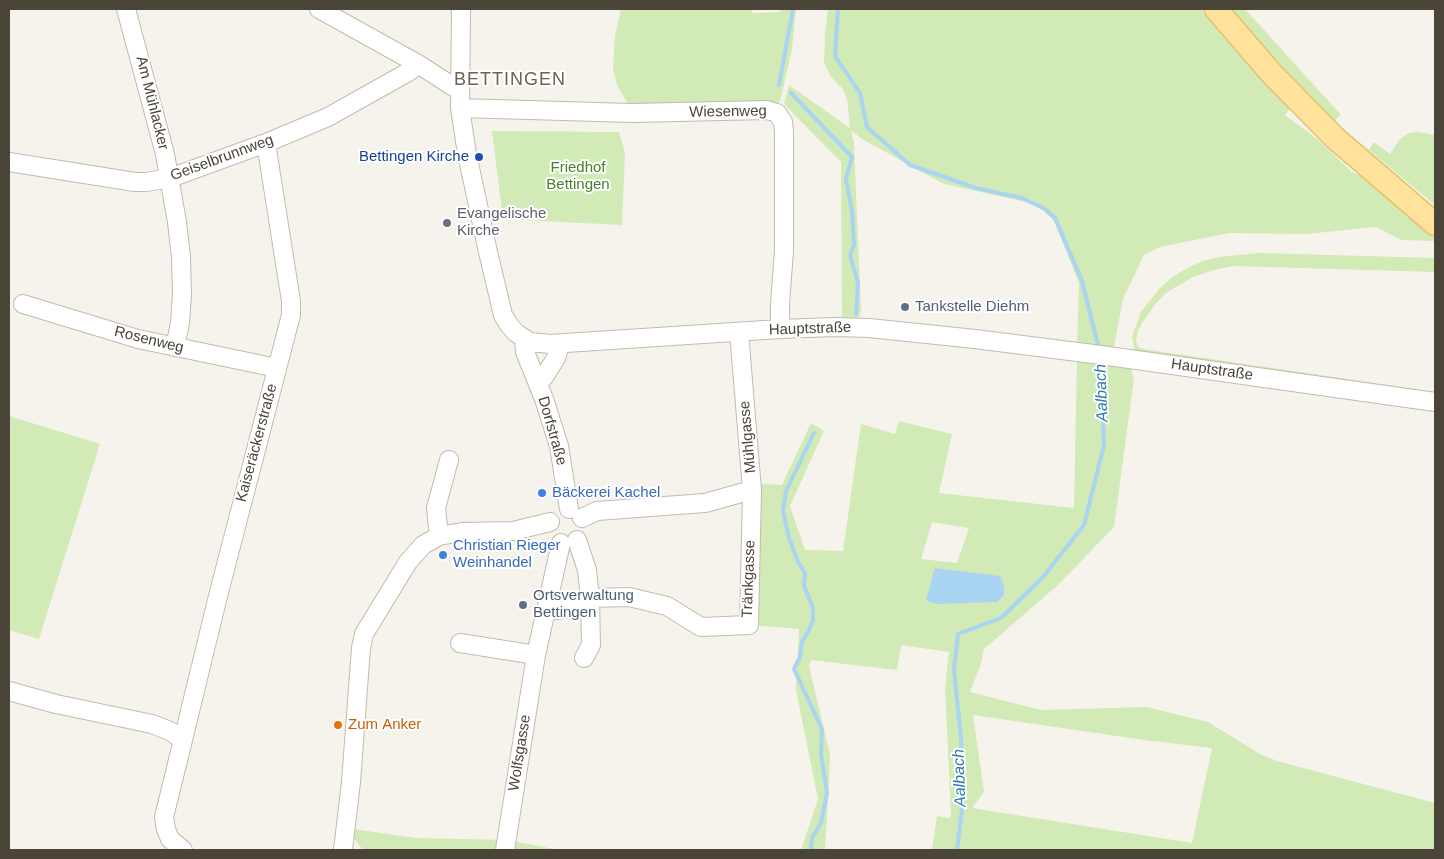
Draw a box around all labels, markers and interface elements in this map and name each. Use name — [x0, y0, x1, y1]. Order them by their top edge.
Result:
street label: Am Mühlacker — [132, 54, 172, 152]
district label: BETTINGEN — [453, 69, 567, 91]
street label: Wiesenweg — [689, 102, 767, 122]
street label: Geiselbrunnweg — [168, 131, 276, 185]
place label: Bettingen Kirche — [359, 148, 469, 166]
marker: Bettingen Kirche — [473, 151, 485, 163]
park label: Friedhof Bettingen — [546, 159, 610, 194]
place label: Evangelische Kirche — [457, 205, 546, 240]
marker: Evangelische Kirche — [441, 217, 453, 229]
place label: Tankstelle Diehm — [915, 298, 1029, 316]
marker: Tankstelle Diehm — [899, 301, 911, 313]
street label: Hauptstraße — [768, 319, 852, 339]
street label: Rosenweg — [112, 323, 186, 357]
street label: Hauptstraße — [1170, 355, 1254, 385]
water label: Aalbach — [1091, 364, 1113, 422]
street label: Kaiseräckerstraße — [233, 382, 281, 504]
street label: Dorfstraße — [534, 394, 570, 468]
street label: Mühlgasse — [736, 400, 760, 474]
place label: Bäckerei Kachel — [552, 484, 660, 502]
marker: Bäckerei Kachel — [536, 487, 548, 499]
place label: Christian Rieger Weinhandel — [453, 537, 561, 572]
street label: Tränkgasse — [739, 540, 759, 618]
marker: Christian Rieger Weinhandel — [437, 549, 449, 561]
place label: Ortsverwaltung Bettingen — [533, 587, 634, 622]
marker: Ortsverwaltung Bettingen — [517, 599, 529, 611]
street label: Wolfsgasse — [505, 713, 535, 793]
place label: Zum Anker — [348, 716, 421, 734]
marker: Zum Anker — [332, 719, 344, 731]
water label: Aalbach — [949, 749, 971, 807]

